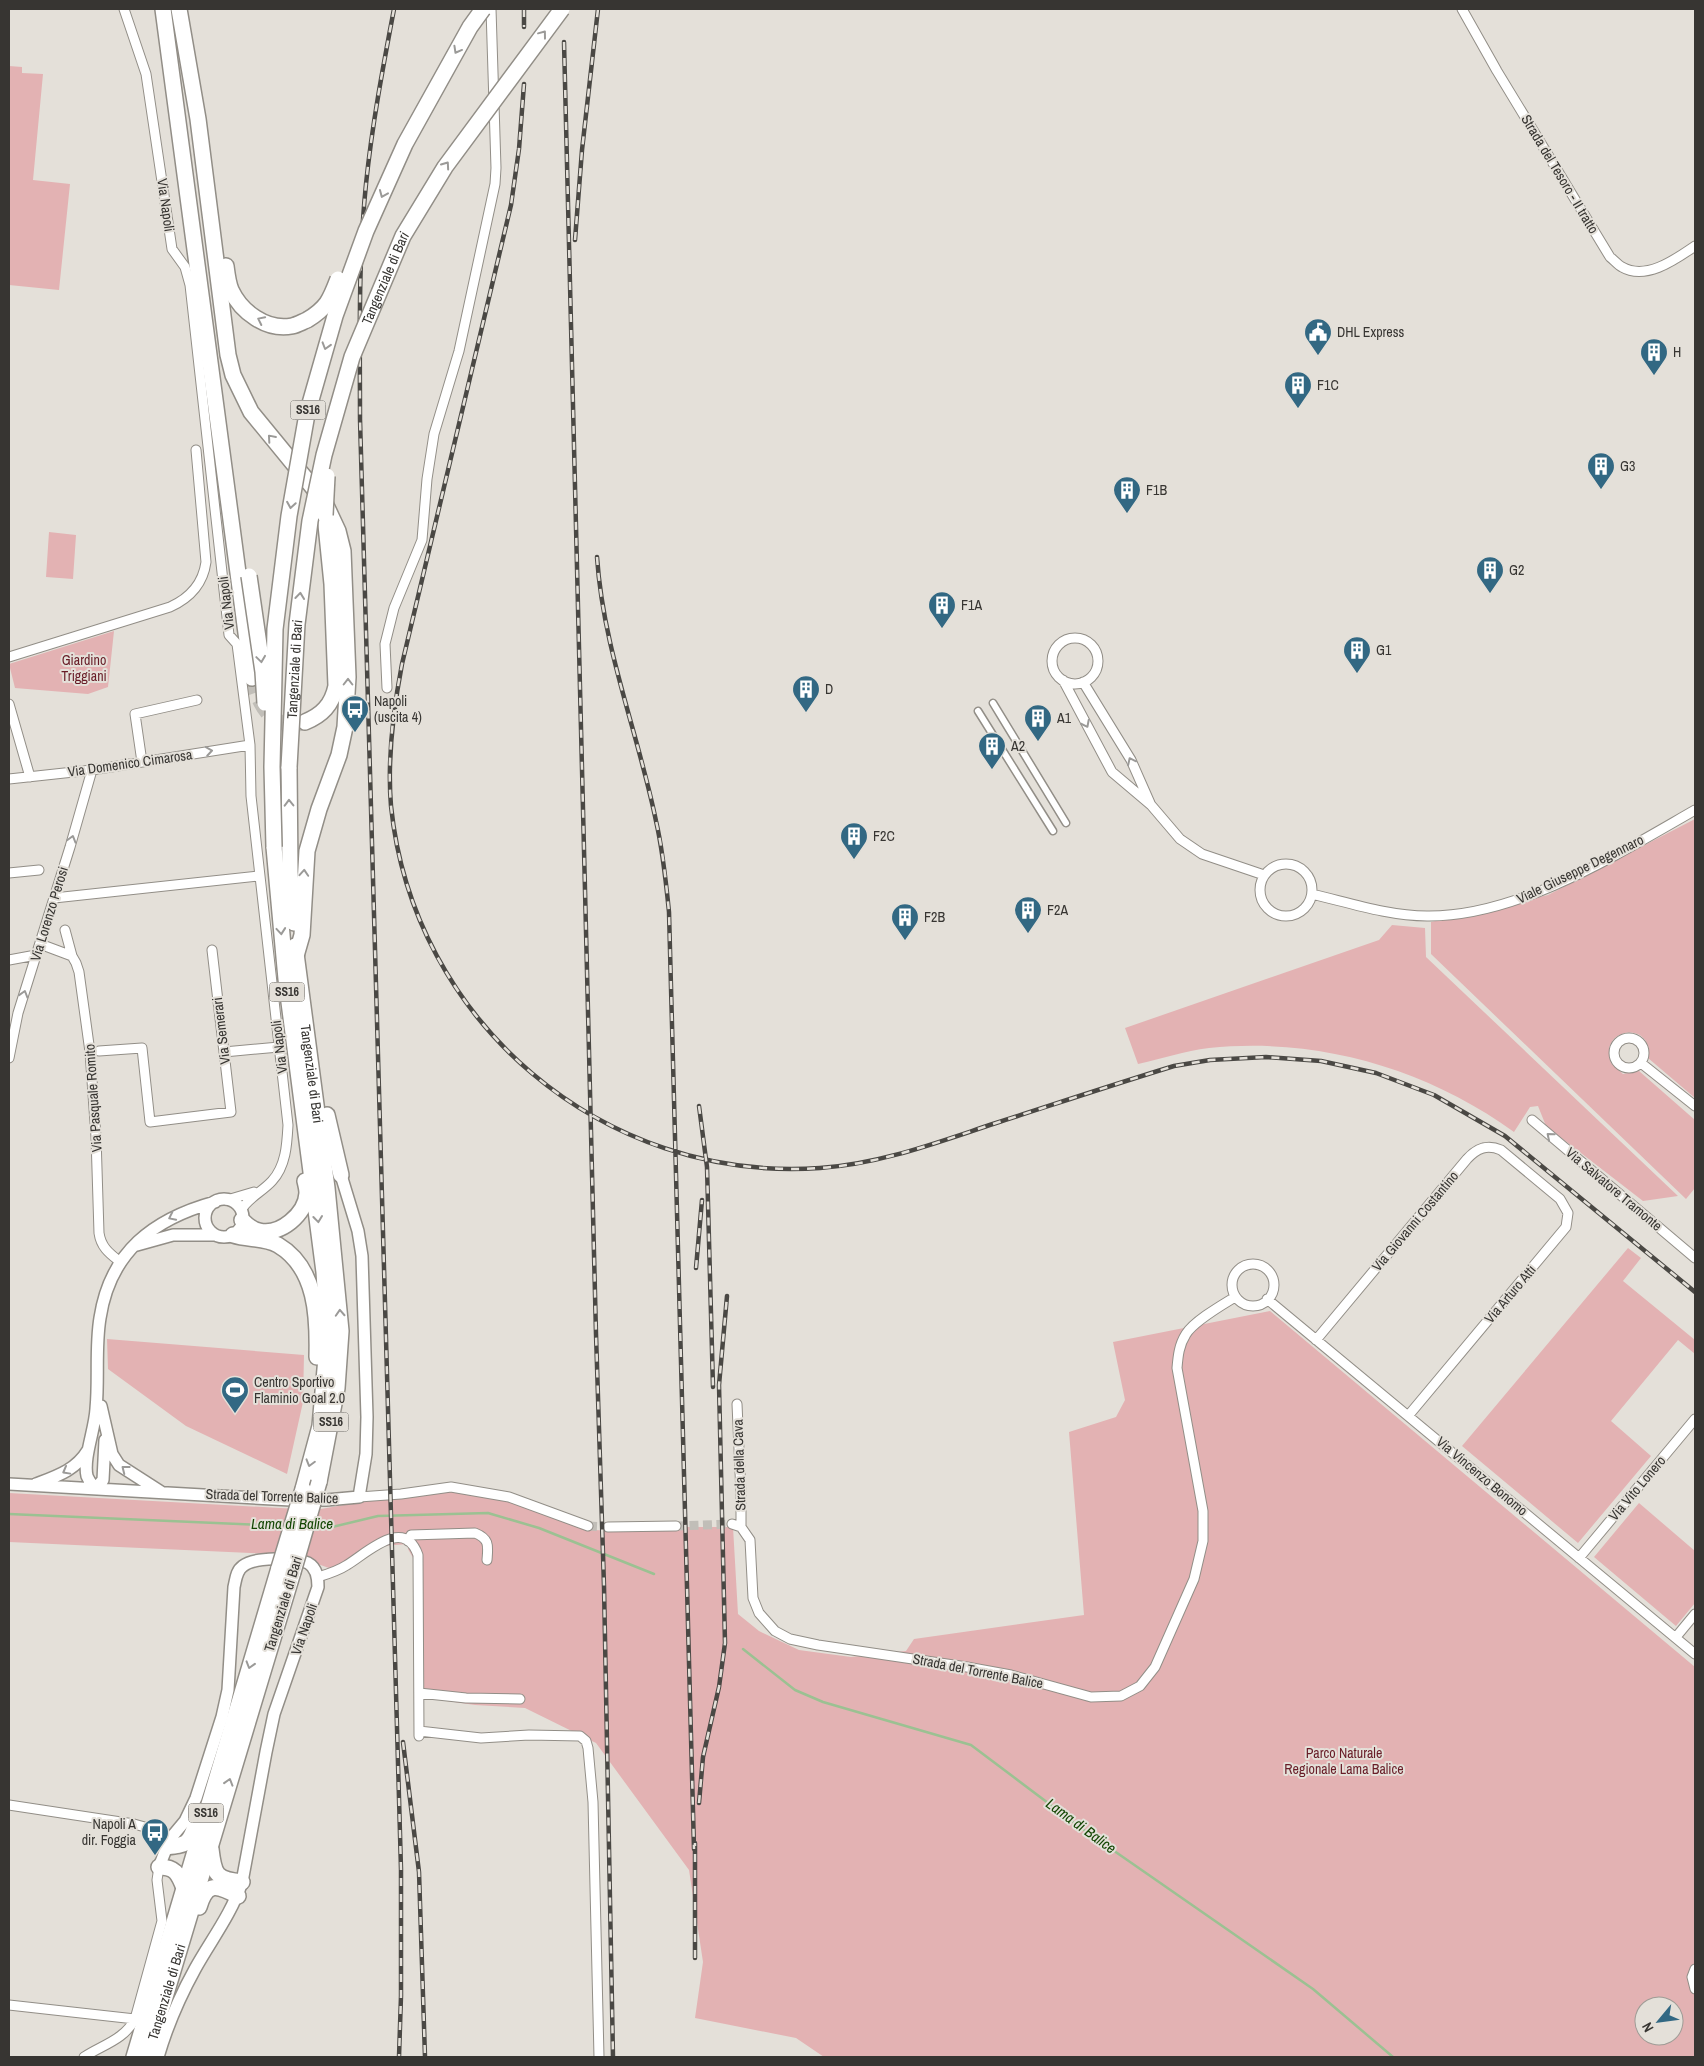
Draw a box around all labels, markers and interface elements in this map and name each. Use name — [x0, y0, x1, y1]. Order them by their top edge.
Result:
one-way arrow — [537, 30, 546, 40]
one-way arrow — [454, 44, 464, 53]
street label: Strada del Tesoro - II tratto — [1517, 111, 1603, 237]
one-way arrow — [440, 161, 449, 171]
street label: Via Napoli — [153, 177, 179, 233]
one-way arrow — [379, 189, 390, 198]
street label: Tangenziale di Bari — [358, 228, 413, 327]
one-way arrow — [257, 316, 266, 326]
public building icon: DHL Express — [1303, 317, 1333, 356]
place label: DHL Express — [1337, 323, 1404, 341]
building icon: H — [1639, 337, 1669, 376]
one-way arrow — [322, 342, 332, 350]
place label: H — [1673, 343, 1681, 361]
building icon: F1C — [1283, 370, 1313, 409]
place label: F1C — [1317, 376, 1339, 394]
road number: SS16 — [290, 400, 326, 420]
one-way arrow — [268, 434, 277, 443]
building icon: G3 — [1586, 451, 1616, 490]
place label: G3 — [1620, 457, 1635, 475]
building icon: F1B — [1112, 475, 1142, 514]
place label: F1B — [1146, 481, 1167, 499]
one-way arrow — [286, 500, 296, 509]
building icon: G2 — [1475, 555, 1505, 594]
place label: G2 — [1509, 561, 1524, 579]
street label: Via Napoli — [214, 575, 238, 631]
building icon: F1A — [927, 590, 957, 629]
one-way arrow — [294, 592, 305, 600]
place label: F1A — [961, 596, 982, 614]
street label: Tangenziale di Bari — [283, 618, 306, 719]
building icon: G1 — [1342, 635, 1372, 674]
place label: G1 — [1376, 641, 1392, 659]
park label: Giardino Triggiani — [61, 651, 107, 685]
one-way arrow — [255, 654, 265, 663]
building icon: D — [791, 674, 821, 713]
one-way arrow — [343, 678, 353, 686]
place label: D — [825, 680, 833, 698]
place label: Napoli (uscita 4) — [374, 692, 422, 726]
bus stop icon: Napoli (uscita 4) — [340, 694, 370, 733]
building icon: A1 — [1023, 703, 1053, 742]
place label: A1 — [1056, 709, 1072, 727]
one-way arrow — [1080, 718, 1090, 727]
building icon: A2 — [977, 731, 1007, 770]
place label: A2 — [1010, 737, 1025, 755]
street label: Via Domenico Cimarosa — [67, 745, 194, 781]
one-way arrow — [205, 747, 214, 757]
one-way arrow — [1127, 757, 1137, 766]
one-way arrow — [284, 798, 294, 806]
building icon: F2C — [839, 821, 869, 860]
place label: F2C — [873, 827, 895, 845]
street label: Viale Giuseppe Degennaro — [1514, 830, 1646, 908]
one-way arrow — [67, 835, 77, 843]
street label: Via Lorenzo Perosi — [26, 864, 72, 964]
one-way arrow — [299, 869, 310, 877]
building icon: F2A — [1013, 895, 1043, 934]
place label: F2A — [1047, 901, 1068, 919]
building icon: F2B — [890, 902, 920, 941]
place label: F2B — [924, 908, 945, 926]
one-way arrow — [275, 927, 286, 935]
road number: SS16 — [270, 982, 304, 1002]
one-way arrow — [19, 990, 29, 998]
street label: Via Semerari — [208, 996, 234, 1066]
street label: Via Napoli — [267, 1019, 291, 1075]
street label: Tangenziale di Bari — [296, 1023, 327, 1124]
street label: Via Pasquale Romito — [80, 1043, 106, 1153]
one-way arrow — [1547, 1133, 1556, 1141]
street label: Via Salvatore Tramonte — [1562, 1143, 1666, 1235]
street label: Via Giovanni Costantino — [1368, 1167, 1462, 1275]
one-way arrow — [168, 1211, 177, 1221]
one-way arrow — [312, 1215, 323, 1223]
street label: Via Arturo Atti — [1480, 1261, 1540, 1327]
one-way arrow — [335, 1309, 346, 1317]
place label: Centro Sportivo Flaminio Goal 2.0 — [254, 1373, 345, 1407]
sports icon: Centro Sportivo Flaminio Goal 2.0 — [220, 1375, 250, 1414]
road number: SS16 — [314, 1412, 348, 1431]
street label: Strada della Cava — [728, 1418, 750, 1511]
street label: Via Vincenzo Bonomo — [1433, 1433, 1531, 1519]
street label: Via Vito Lonero — [1605, 1452, 1669, 1524]
one-way arrow — [305, 1459, 316, 1467]
one-way arrow — [62, 1465, 71, 1475]
one-way arrow — [122, 1467, 131, 1475]
street label: Strada del Torrente Balice — [205, 1485, 339, 1507]
water label: Lama di Balice — [251, 1513, 333, 1534]
street label: Tangenziale di Bari — [260, 1554, 306, 1654]
street label: Via Napoli — [287, 1601, 321, 1657]
street label: Strada del Torrente Balice — [911, 1650, 1045, 1692]
one-way arrow — [246, 1661, 256, 1669]
park label: Parco Naturale Regionale Lama Balice — [1284, 1744, 1404, 1778]
one-way arrow — [224, 1779, 234, 1787]
water label: Lama di Balice — [1042, 1793, 1121, 1858]
road number: SS16 — [188, 1804, 224, 1822]
place label: Napoli A dir. Foggia — [82, 1815, 137, 1849]
bus stop icon: Napoli A dir. Foggia — [140, 1817, 170, 1856]
street label: Tangenziale di Bari — [144, 1942, 190, 2042]
north arrow — [1634, 1996, 1684, 2046]
text: N — [1638, 2019, 1658, 2035]

